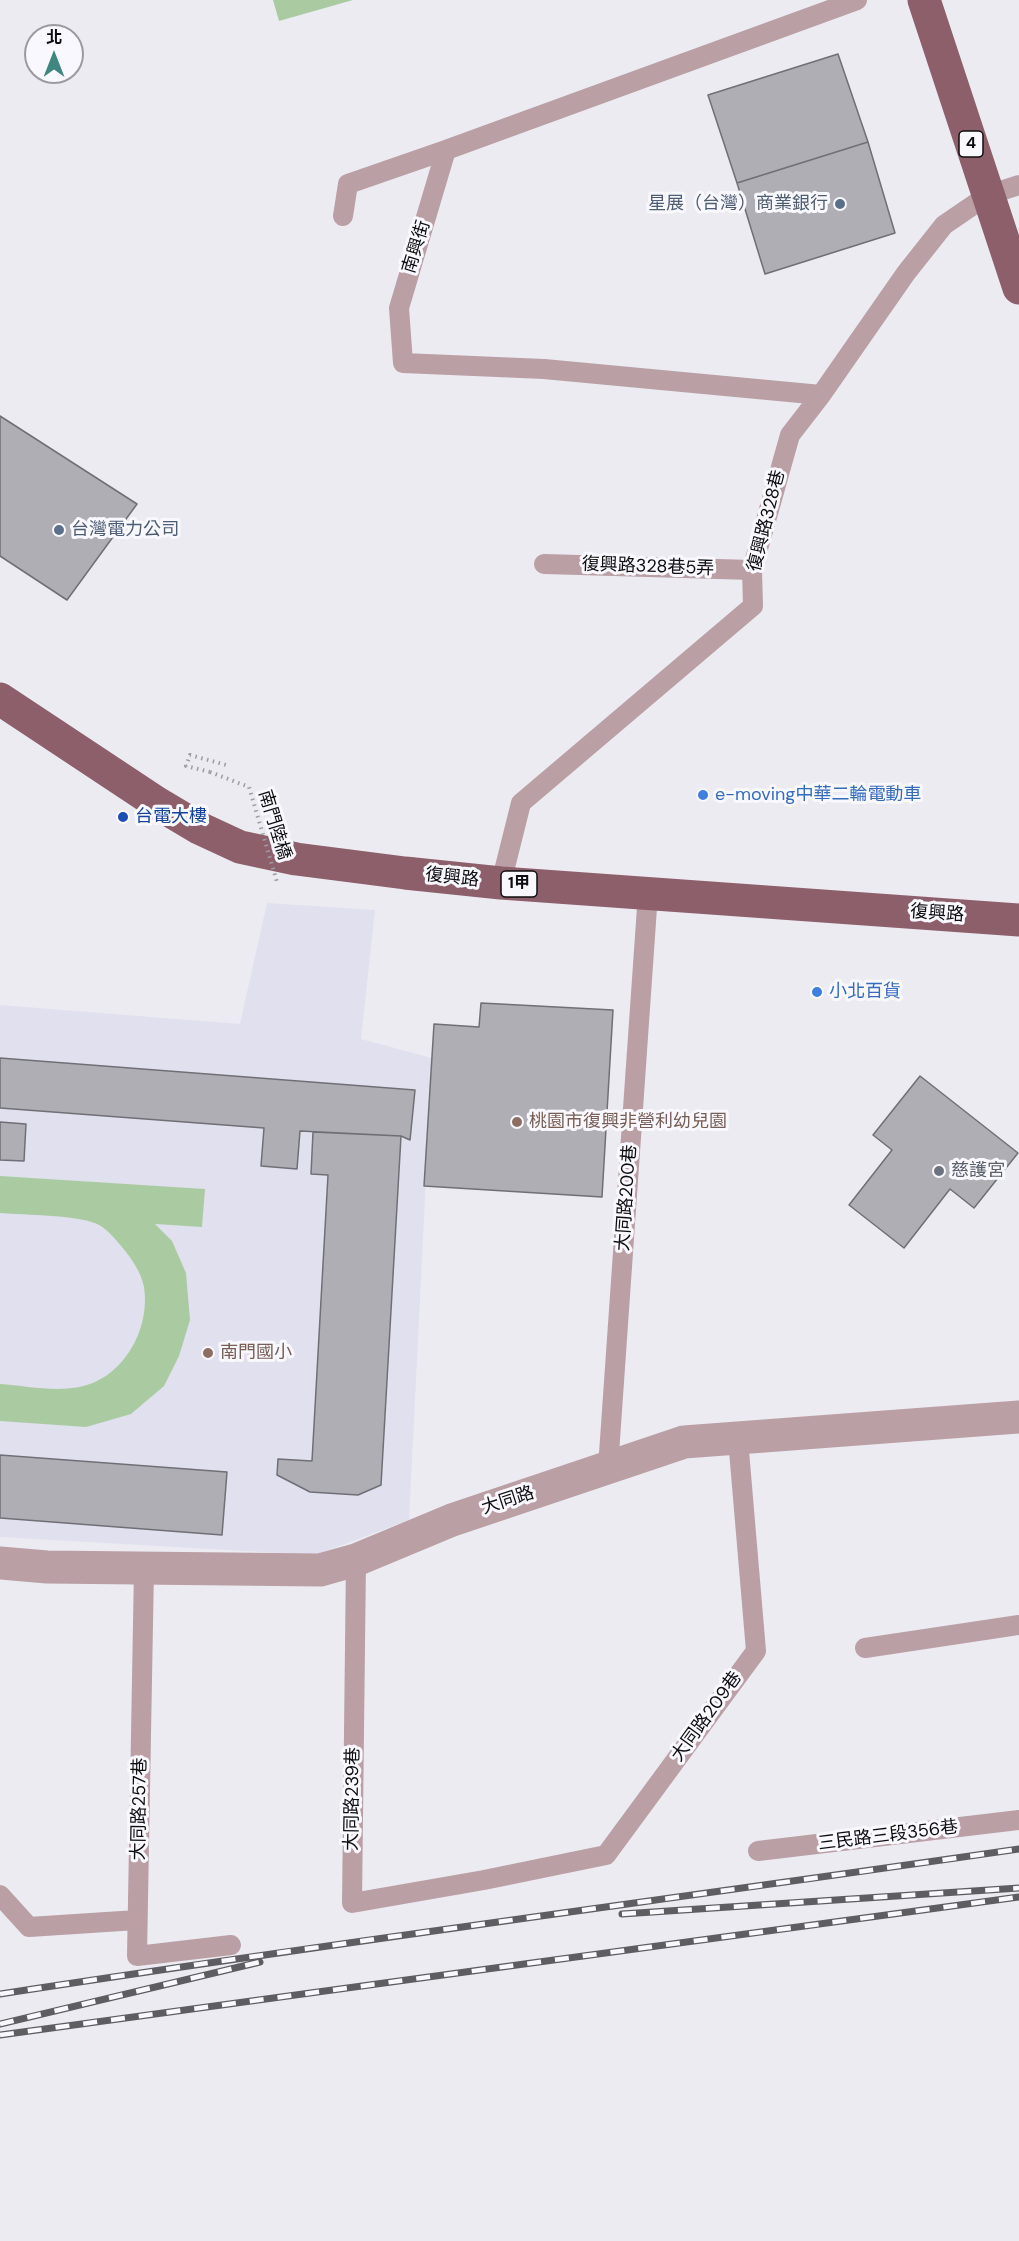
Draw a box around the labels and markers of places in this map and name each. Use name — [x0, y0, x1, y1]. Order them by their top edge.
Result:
place label: 星展（台灣）商業銀行 — [648, 193, 828, 215]
marker: 星展（台灣）商業銀行 — [833, 197, 847, 211]
place label: 台灣電力公司 — [71, 519, 179, 541]
marker: 台灣電力公司 — [52, 523, 66, 537]
place label: e-moving中華二輪電動車 — [715, 784, 921, 806]
marker: e-moving中華二輪電動車 — [696, 788, 710, 802]
place label: 台電大樓 — [135, 806, 207, 828]
marker: 台電大樓 — [116, 810, 130, 824]
place label: 小北百貨 — [829, 981, 901, 1003]
marker: 小北百貨 — [810, 985, 824, 999]
place label: 桃園市復興非營利幼兒園 — [529, 1111, 727, 1133]
marker: 桃園市復興非營利幼兒園 — [510, 1115, 524, 1129]
place label: 慈護宮 — [951, 1160, 1005, 1182]
marker: 慈護宮 — [932, 1164, 946, 1178]
place label: 南門國小 — [220, 1342, 292, 1364]
marker: 南門國小 — [201, 1346, 215, 1360]

